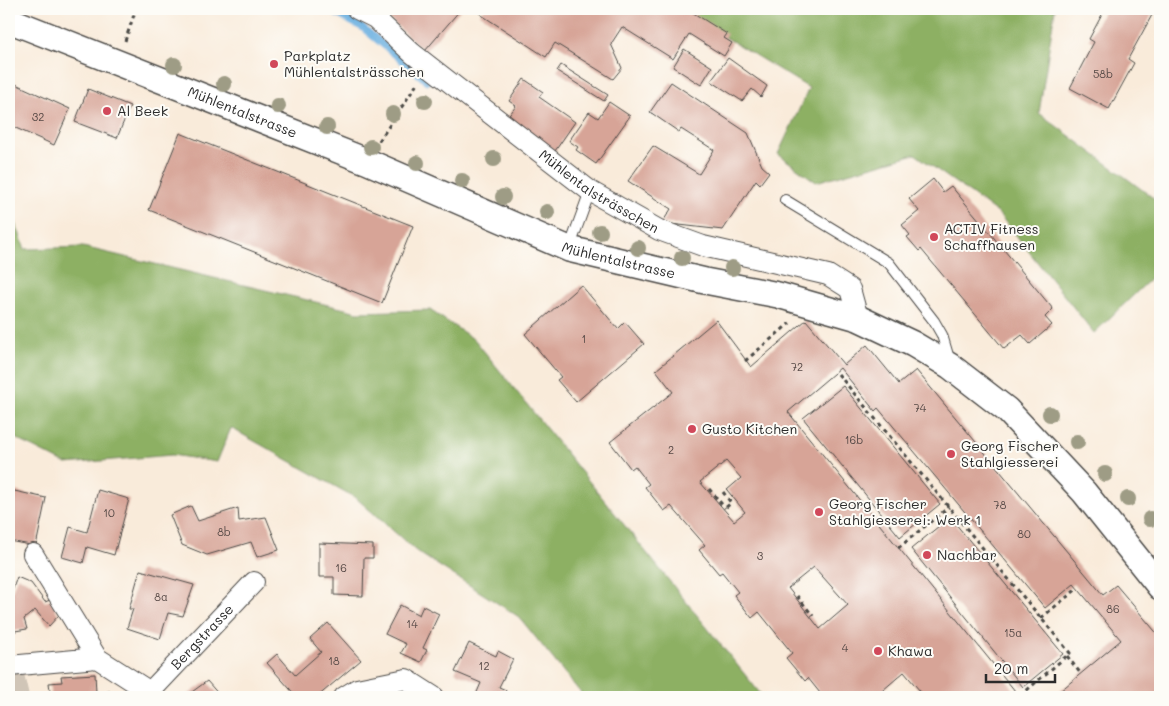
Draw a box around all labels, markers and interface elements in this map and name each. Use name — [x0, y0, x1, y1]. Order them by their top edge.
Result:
place label: Parkplatz Mühlentalsträsschen — [284, 46, 424, 81]
marker: Parkplatz Mühlentalsträsschen — [268, 58, 280, 70]
house number: 58b — [1093, 66, 1113, 81]
street label: Mühlentalstrasse — [185, 82, 300, 142]
place label: Al Beek — [117, 101, 168, 120]
marker: Al Beek — [101, 105, 113, 117]
house number: 32 — [32, 109, 44, 124]
street label: Mühlentalsträsschen — [535, 145, 663, 237]
place label: ACTIV Fitness Schaffhausen — [944, 219, 1039, 254]
marker: ACTIV Fitness Schaffhausen — [928, 231, 940, 243]
street label: Mühlentalstrasse — [559, 237, 677, 283]
house number: 1 — [582, 331, 586, 346]
house number: 72 — [791, 359, 803, 374]
house number: 74 — [914, 400, 927, 415]
place label: Gusto Kitchen — [702, 419, 797, 438]
marker: Gusto Kitchen — [686, 423, 698, 435]
house number: 16b — [845, 432, 863, 447]
place label: Georg Fischer Stahlgiesserei — [961, 436, 1059, 471]
house number: 2 — [668, 442, 674, 457]
marker: Georg Fischer Stahlgiesserei — [945, 448, 957, 460]
place label: Georg Fischer Stahlgiesserei: Werk 1 — [829, 494, 981, 529]
house number: 78 — [994, 497, 1007, 512]
house number: 10 — [103, 505, 115, 520]
marker: Georg Fischer Stahlgiesserei: Werk 1 — [813, 506, 825, 518]
house number: 8b — [217, 524, 231, 539]
house number: 80 — [1017, 526, 1031, 541]
place label: Nachbar — [937, 545, 997, 564]
house number: 3 — [757, 548, 764, 563]
marker: Nachbar — [921, 549, 933, 561]
house number: 16 — [335, 560, 347, 575]
house number: 8a — [154, 589, 168, 604]
street label: Bergstrasse — [166, 600, 237, 673]
house number: 86 — [1106, 601, 1120, 616]
house number: 14 — [406, 616, 418, 631]
house number: 15a — [1004, 625, 1022, 640]
house number: 4 — [842, 640, 849, 655]
place label: Khawa — [888, 641, 933, 660]
marker: Khawa — [872, 645, 884, 657]
scale bar — [986, 651, 1055, 683]
house number: 18 — [328, 653, 340, 668]
house number: 12 — [478, 658, 490, 673]
text: 20 m — [994, 658, 1028, 678]

